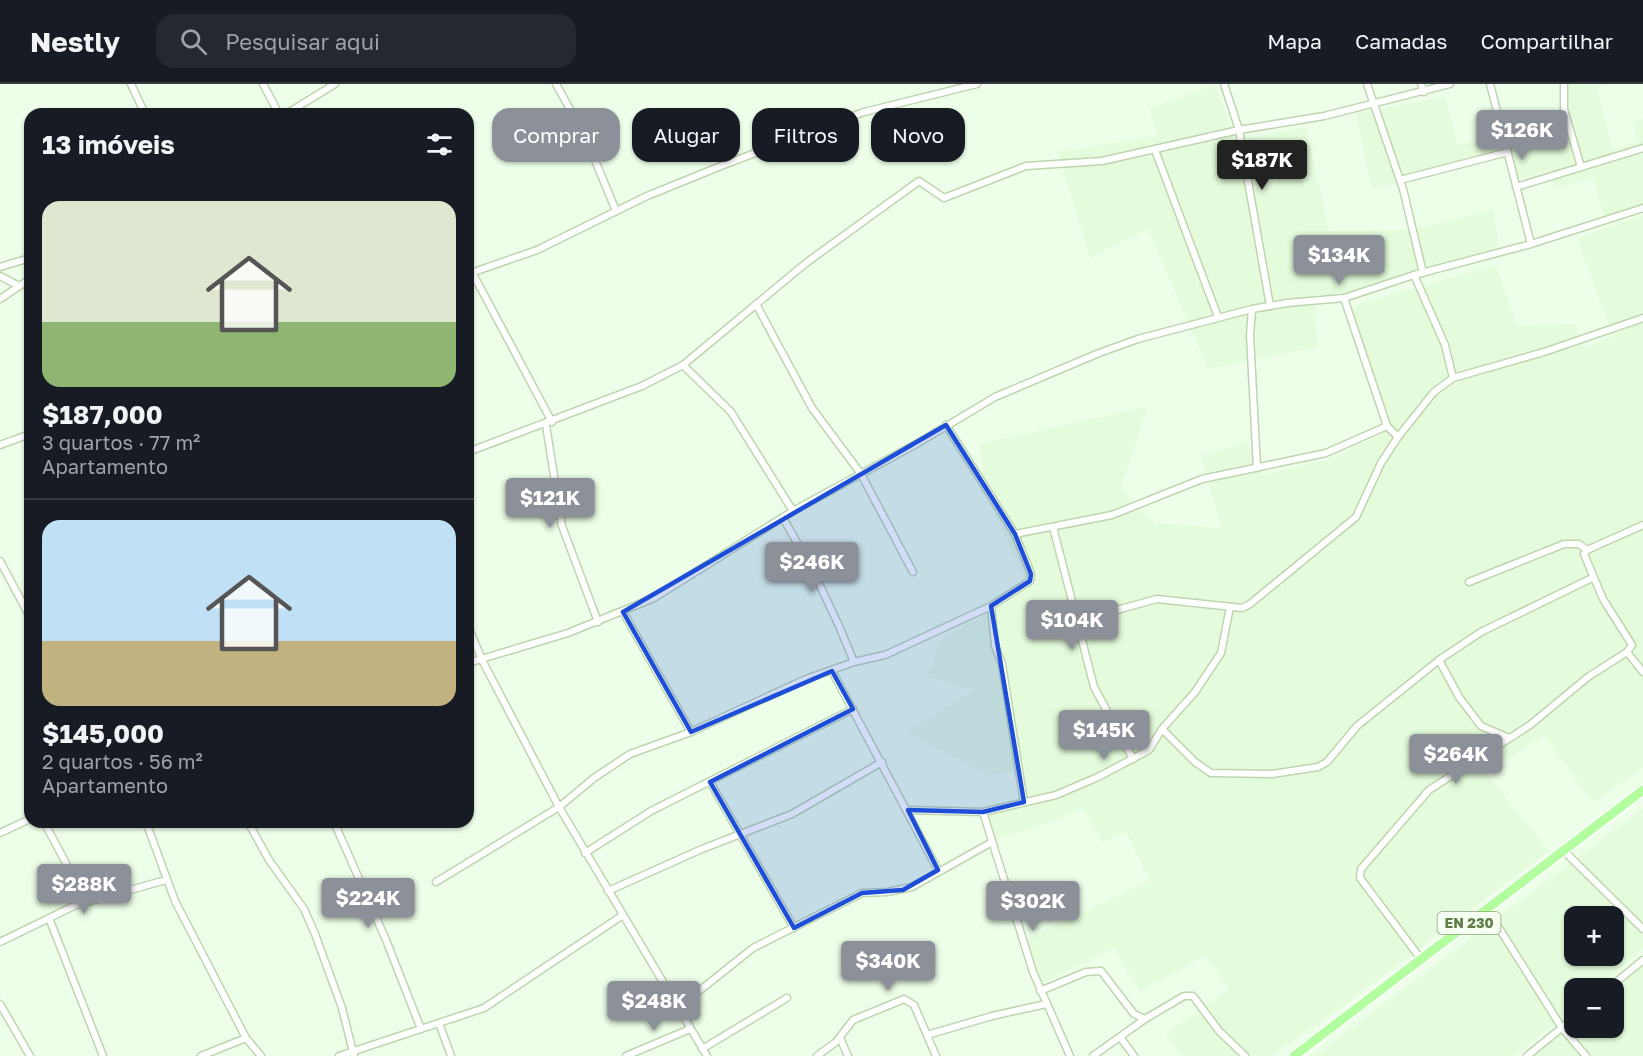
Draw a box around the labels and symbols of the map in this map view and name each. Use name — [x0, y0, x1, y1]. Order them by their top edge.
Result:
pin: $126K — [1480, 110, 1564, 161]
pin: $187K — [1220, 140, 1304, 191]
pin: $134K — [1297, 235, 1381, 286]
pin: $121K — [508, 478, 592, 529]
pin: $246K — [770, 542, 854, 593]
pin: $104K — [1030, 600, 1114, 651]
pin: $145K — [1062, 710, 1146, 761]
pin: $264K — [1414, 734, 1498, 785]
pin: $288K — [42, 864, 126, 915]
pin: $224K — [326, 878, 410, 929]
pin: $302K — [991, 881, 1075, 932]
road number: EN 230 — [1438, 912, 1500, 934]
pin: $340K — [846, 941, 930, 992]
pin: $248K — [612, 981, 696, 1032]

